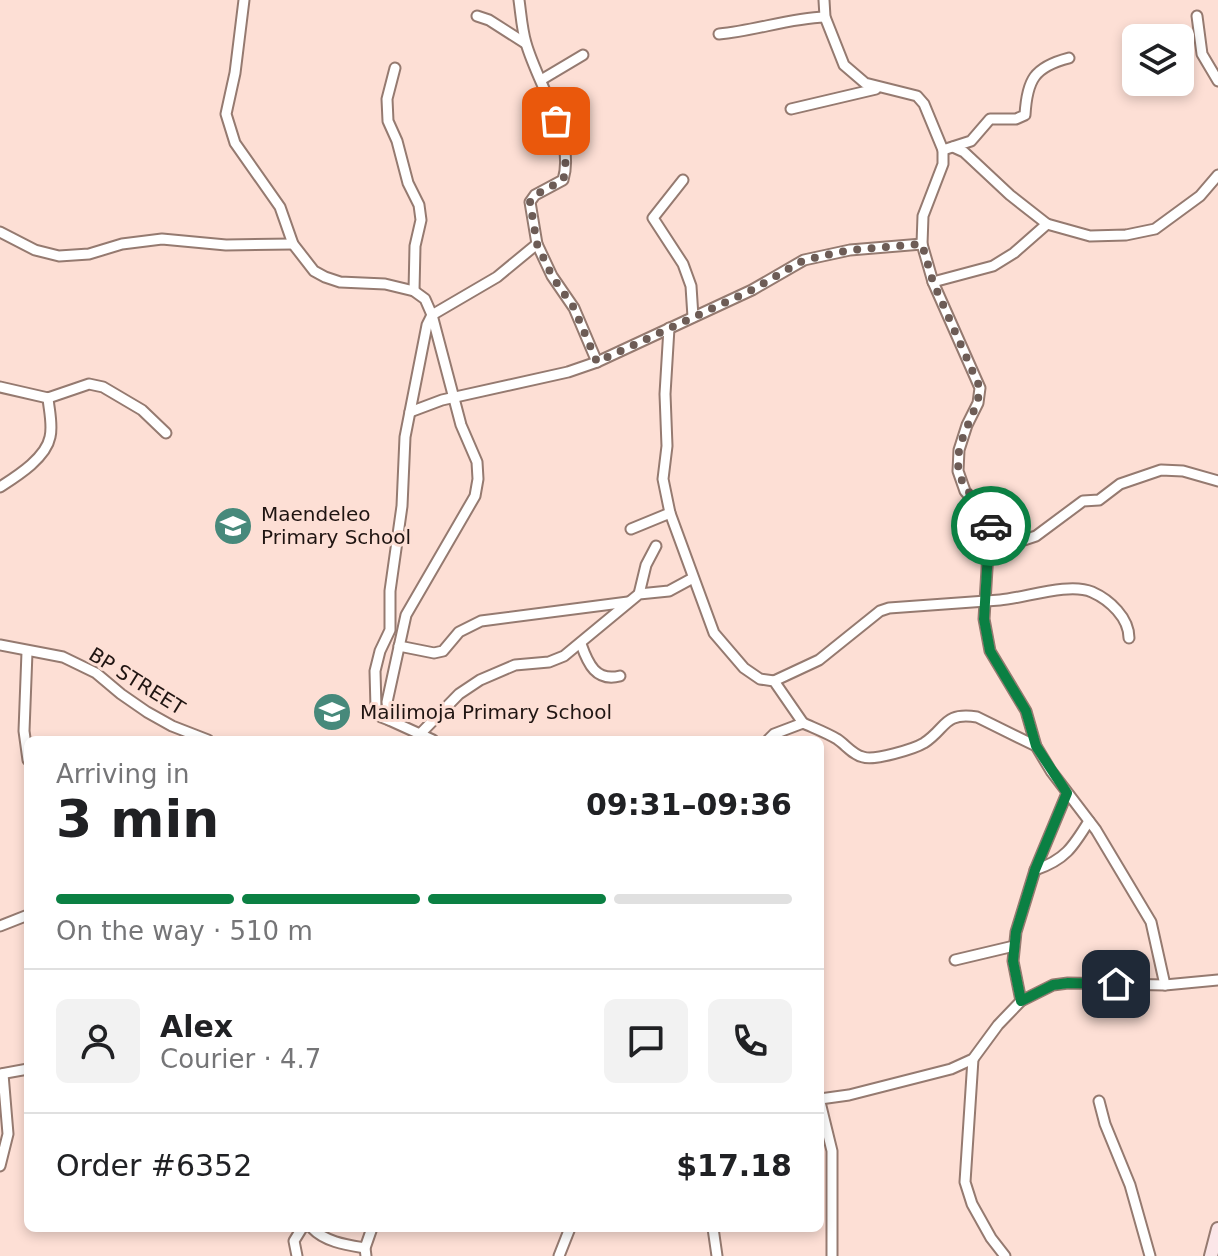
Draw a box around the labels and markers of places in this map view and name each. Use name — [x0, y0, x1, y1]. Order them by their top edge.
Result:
pin — [522, 87, 590, 155]
place label: Maendeleo Primary School — [261, 502, 411, 549]
school or university icon: Maendeleo Primary School — [212, 505, 254, 547]
school or university icon: Mailimoja Primary School — [311, 691, 353, 733]
place label: Mailimoja Primary School — [360, 700, 612, 724]
pin — [1082, 950, 1150, 1018]

